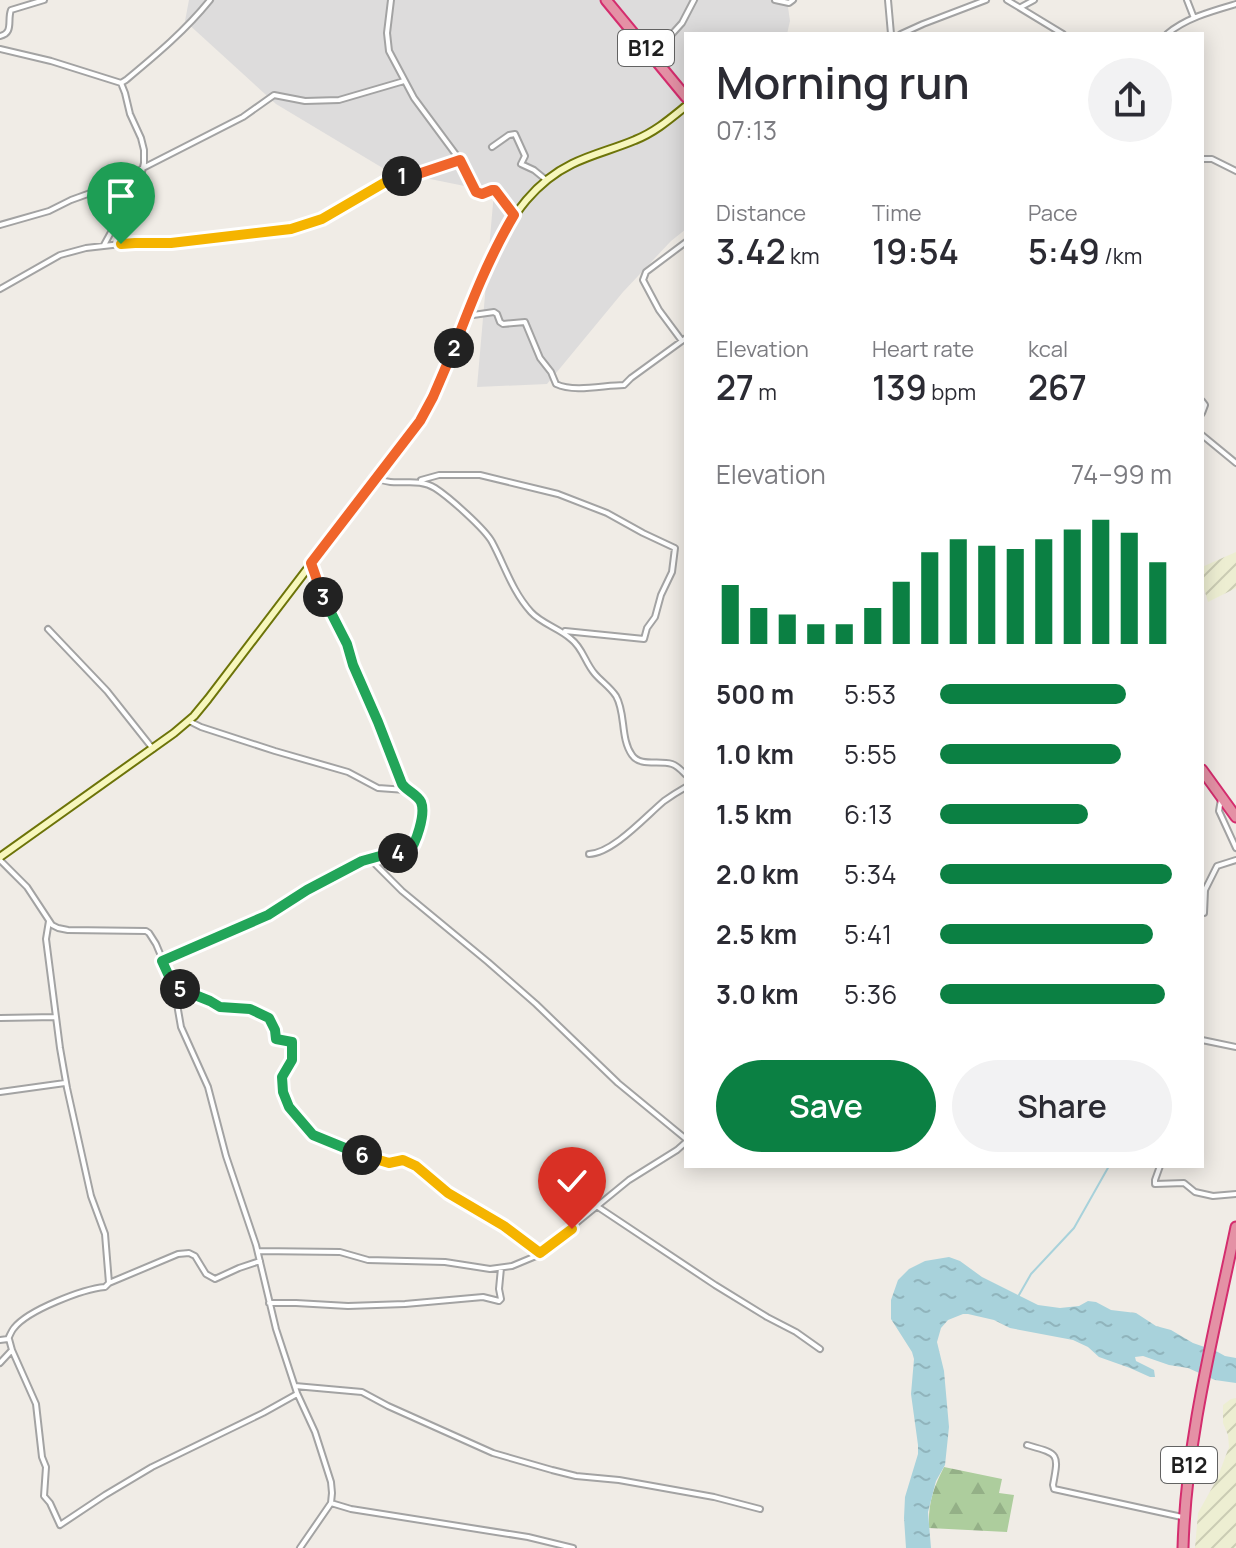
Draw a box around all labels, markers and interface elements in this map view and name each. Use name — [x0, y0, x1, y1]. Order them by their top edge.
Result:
road number: B12 — [618, 30, 674, 66]
text: Morning run — [716, 52, 970, 112]
button: share — [1088, 58, 1172, 142]
text: 07:13 — [716, 112, 777, 148]
pin: 1 — [382, 156, 422, 196]
text: 1 — [397, 161, 407, 191]
pin — [87, 162, 155, 244]
icon: arrive — [99, 174, 143, 218]
text: Distance — [716, 198, 806, 228]
text: Time — [872, 198, 922, 228]
text: Pace — [1028, 198, 1078, 228]
text: 3.42 — [716, 228, 786, 274]
text: 19:54 — [872, 228, 959, 274]
text: 5:49 — [1028, 228, 1100, 274]
text: km — [786, 241, 820, 271]
text: /km — [1100, 241, 1142, 271]
pin: 2 — [434, 328, 474, 368]
text: 2 — [447, 333, 461, 363]
text: Elevation — [716, 334, 809, 364]
text: Heart rate — [872, 334, 974, 364]
text: kcal — [1028, 334, 1068, 364]
text: 27 — [716, 364, 754, 410]
text: 139 — [872, 364, 927, 410]
text: 267 — [1028, 364, 1087, 410]
text: m — [754, 377, 777, 407]
text: bpm — [927, 377, 976, 407]
text: Elevation — [716, 456, 826, 492]
text: 74–99 m — [1071, 456, 1172, 492]
pin: 3 — [303, 577, 343, 617]
text: 3 — [317, 582, 329, 612]
text: 500 m — [716, 676, 794, 712]
text: 5:53 — [844, 676, 896, 712]
text: 1.0 km — [716, 736, 794, 772]
text: 5:55 — [844, 736, 897, 772]
text: 1.5 km — [716, 796, 792, 832]
text: 6:13 — [844, 796, 892, 832]
pin: 4 — [378, 833, 418, 873]
text: 4 — [391, 838, 405, 868]
text: 2.0 km — [716, 856, 799, 892]
text: 5:34 — [844, 856, 897, 892]
text: 2.5 km — [716, 916, 797, 952]
text: 5:41 — [844, 916, 892, 952]
pin: 5 — [160, 969, 200, 1009]
text: 5 — [174, 974, 186, 1004]
text: 3.0 km — [716, 976, 799, 1012]
text: 5:36 — [844, 976, 897, 1012]
button: Save — [716, 1060, 936, 1152]
button: Share — [952, 1060, 1172, 1152]
pin: 6 — [342, 1135, 382, 1175]
text: 6 — [355, 1140, 369, 1170]
pin — [538, 1147, 606, 1229]
icon: check — [550, 1159, 594, 1203]
road number: B12 — [1161, 1447, 1217, 1483]

